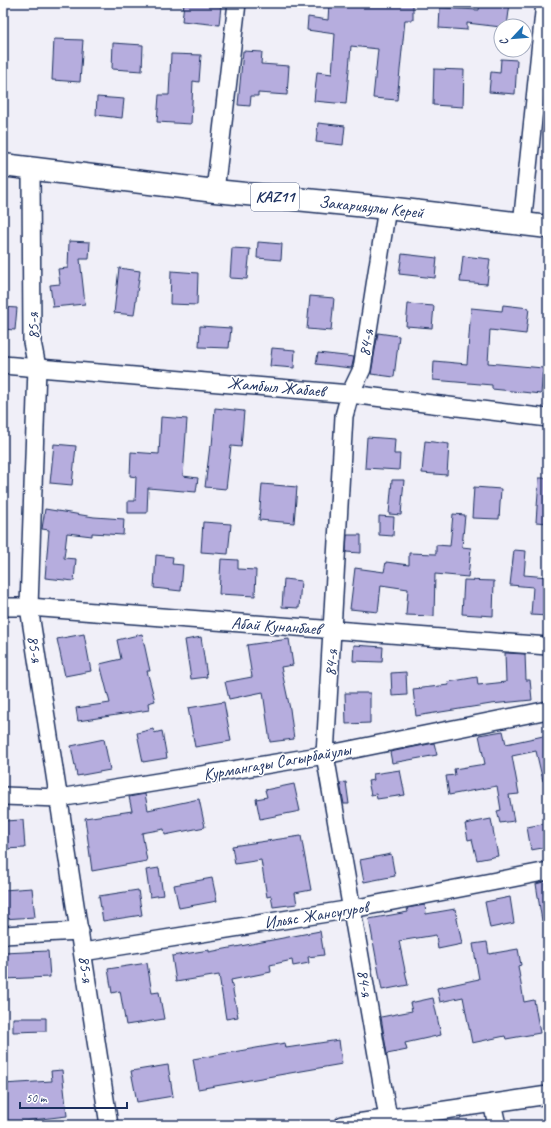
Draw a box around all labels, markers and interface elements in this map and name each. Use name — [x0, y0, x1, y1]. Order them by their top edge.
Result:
north arrow — [493, 18, 533, 58]
text: С — [496, 35, 511, 48]
road number: KAZ11 — [251, 183, 299, 211]
street label: Закарияулы Керей — [318, 191, 425, 223]
street label: 85-я — [22, 311, 44, 340]
street label: 84-я — [354, 327, 379, 358]
street label: Жамбыл Жабаев — [226, 372, 329, 402]
street label: Абай Кунанбаев — [231, 612, 325, 640]
street label: 85-я — [23, 634, 48, 665]
street label: 84-я — [320, 648, 342, 677]
street label: Курмангазы Сагырбайулы — [202, 738, 354, 786]
street label: Ильяс Жансугуров — [263, 896, 372, 934]
street label: 85-я — [74, 954, 98, 985]
street label: 84-я — [352, 968, 378, 999]
scale bar — [20, 1084, 127, 1110]
text: 50 m — [26, 1090, 48, 1106]

